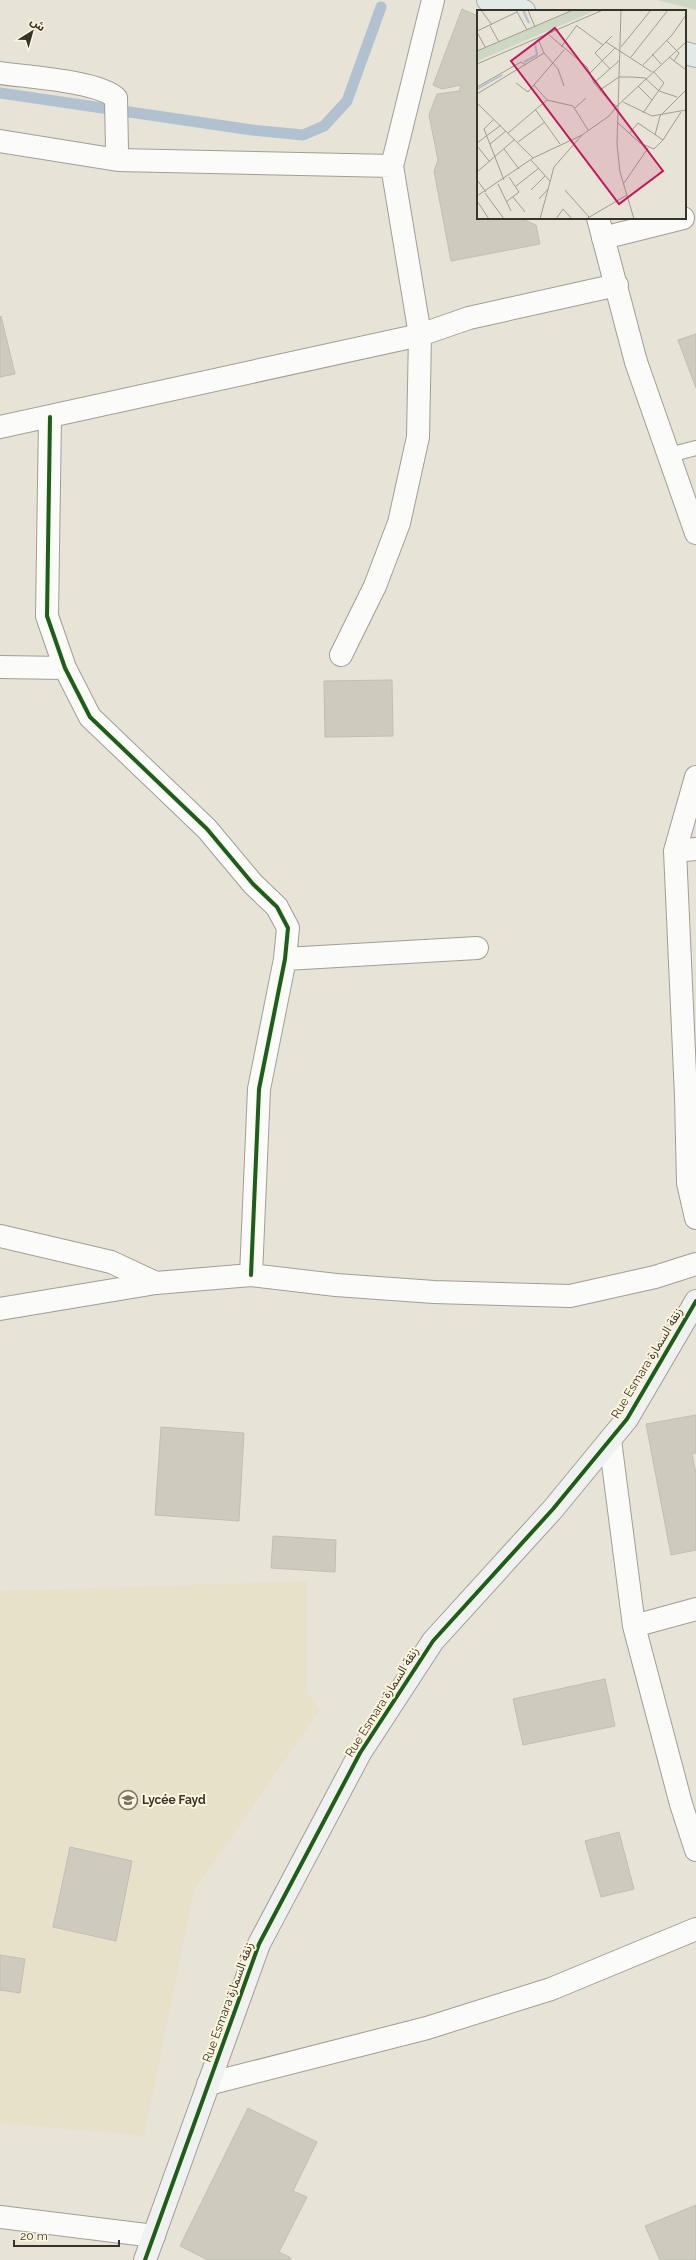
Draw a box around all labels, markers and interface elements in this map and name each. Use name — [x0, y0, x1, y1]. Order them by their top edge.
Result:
inset map — [477, 10, 686, 219]
north arrow — [12, 12, 52, 52]
text: ش — [28, 15, 48, 34]
street label: Rue Esmara زنقة السمارة — [608, 1305, 686, 1421]
street label: Rue Esmara زنقة السمارة — [342, 1644, 422, 1760]
school or university icon: Lycée Fayd — [117, 1789, 139, 1811]
place label: Lycée Fayd — [142, 1793, 206, 1807]
street label: Rue Esmara زنقة السمارة — [200, 1940, 256, 2064]
scale bar — [14, 2222, 119, 2248]
text: 20 m — [20, 2229, 48, 2243]

